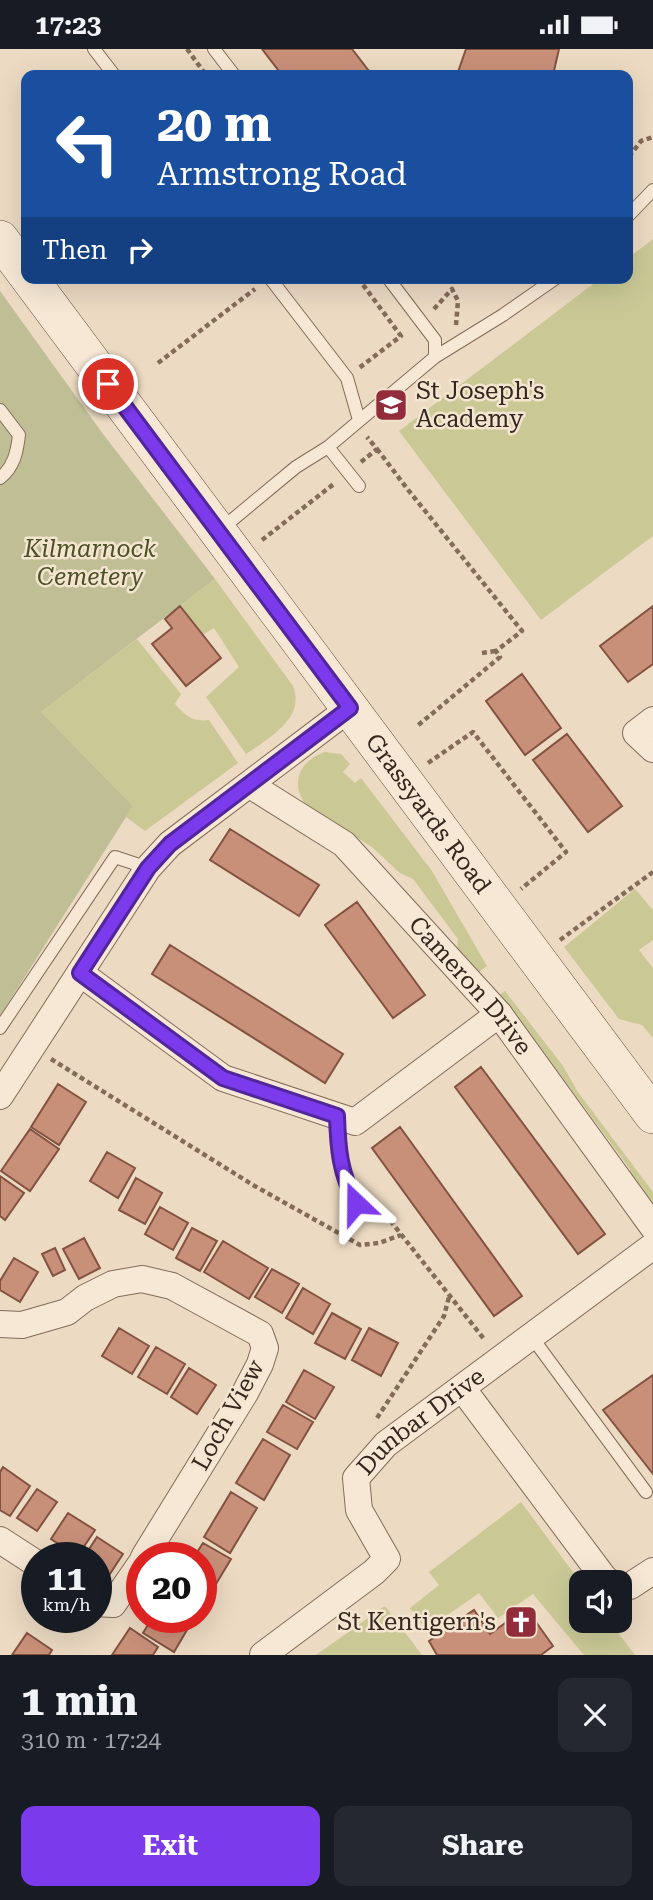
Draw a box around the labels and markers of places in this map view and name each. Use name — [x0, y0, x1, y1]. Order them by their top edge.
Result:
pin — [78, 354, 138, 414]
place label: St Joseph's Academy — [416, 377, 545, 433]
school or university icon: St Joseph's Academy — [372, 386, 410, 424]
church icon: St Kentigern's — [502, 1603, 540, 1641]
place label: St Kentigern's — [337, 1608, 496, 1636]

